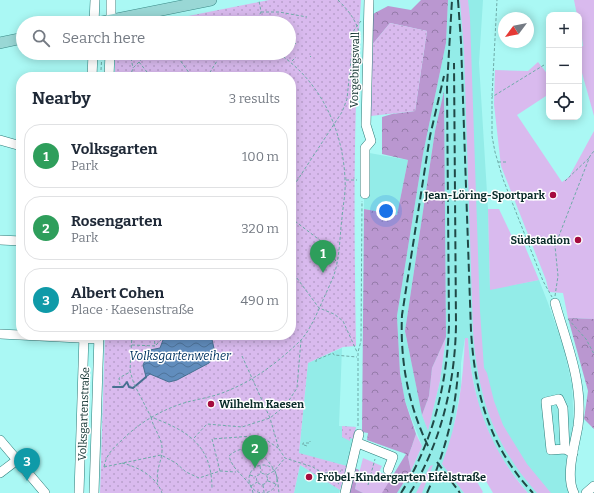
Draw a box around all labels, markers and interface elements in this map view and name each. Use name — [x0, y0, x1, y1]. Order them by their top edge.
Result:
north arrow — [498, 12, 534, 48]
map controls — [546, 12, 582, 120]
button: + — [546, 12, 582, 48]
search box — [16, 16, 296, 60]
icon: search — [30, 27, 52, 49]
text: Search here — [62, 29, 145, 47]
street label: Vorgebirgswall — [348, 32, 362, 108]
button: − — [546, 48, 582, 84]
button: locate — [546, 84, 582, 120]
text: Nearby — [32, 88, 91, 109]
text: 3 results — [229, 91, 280, 106]
text: Volksgarten — [71, 140, 157, 158]
text: 1 — [43, 149, 49, 164]
text: 100 m — [242, 149, 279, 164]
text: Park — [71, 158, 98, 173]
place label: Jean-Löring-Sportpark — [424, 189, 545, 202]
marker: Jean-Löring-Sportpark — [548, 190, 558, 200]
your location — [376, 201, 396, 221]
text: Rosengarten — [71, 212, 162, 230]
text: 2 — [42, 221, 50, 236]
text: 320 m — [241, 221, 279, 236]
text: Park — [71, 230, 98, 245]
place label: Südstadion — [511, 234, 570, 247]
marker: Südstadion — [573, 235, 583, 245]
pin: 1 — [310, 240, 336, 273]
text: Albert Cohen — [71, 284, 164, 302]
text: 3 — [42, 293, 50, 308]
text: 490 m — [240, 293, 279, 308]
text: Place · Kaesenstraße — [71, 302, 194, 317]
water label: Volksgartenweiher — [129, 349, 232, 363]
street label: Volksgartenstraße — [76, 367, 92, 461]
place label: Wilhelm Kaesen — [219, 398, 304, 411]
marker: Wilhelm Kaesen — [206, 399, 216, 409]
pin: 2 — [242, 435, 268, 468]
pin: 3 — [14, 448, 40, 481]
place label: Fröbel-Kindergarten Eifelstraße — [317, 471, 486, 484]
marker: Fröbel-Kindergarten Eifelstraße — [304, 472, 314, 482]

